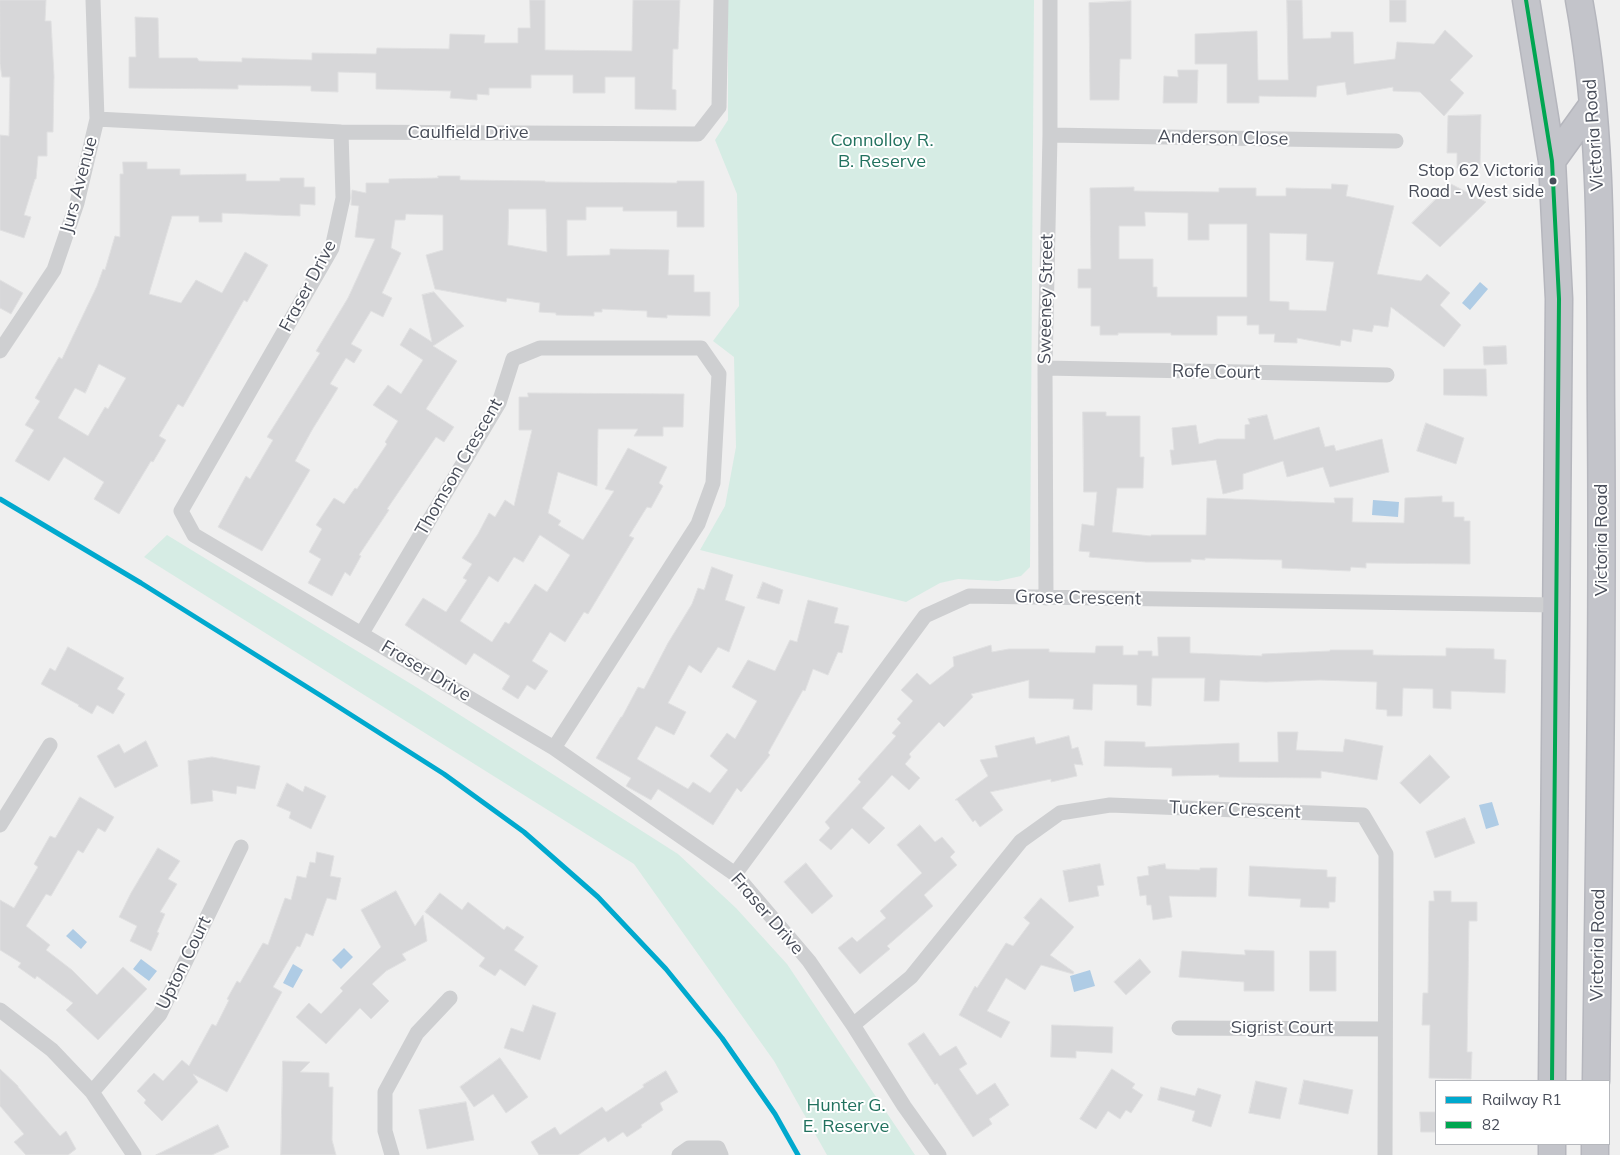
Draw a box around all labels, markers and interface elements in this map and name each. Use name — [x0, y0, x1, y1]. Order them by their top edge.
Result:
street label: Victoria Road — [1579, 78, 1609, 192]
street label: Caulfield Drive — [408, 122, 528, 144]
street label: Anderson Close — [1157, 126, 1289, 150]
park label: Connolloy R. B. Reserve — [831, 130, 933, 172]
street label: Jurs Avenue — [56, 134, 102, 236]
place label: Stop 62 Victoria Road - West side — [1408, 161, 1544, 201]
marker: Stop 62 Victoria Road - West side — [1548, 176, 1558, 186]
street label: Sweeney Street — [1034, 234, 1058, 364]
street label: Fraser Drive — [275, 237, 341, 335]
street label: Rofe Court — [1172, 360, 1260, 384]
street label: Thomson Crescent — [411, 395, 507, 539]
street label: Victoria Road — [1591, 484, 1613, 596]
street label: Grose Crescent — [1015, 586, 1141, 610]
street label: Fraser Drive — [377, 636, 475, 706]
street label: Tucker Crescent — [1169, 797, 1301, 823]
street label: Fraser Drive — [726, 869, 808, 959]
street label: Victoria Road — [1586, 888, 1610, 1002]
street label: Upton Court — [152, 913, 216, 1013]
street label: Sigrist Court — [1231, 1017, 1333, 1039]
legend — [1435, 1080, 1610, 1145]
text: Railway R1 — [1482, 1090, 1562, 1109]
park label: Hunter G. E. Reserve — [803, 1095, 889, 1138]
text: 82 — [1482, 1115, 1500, 1134]

